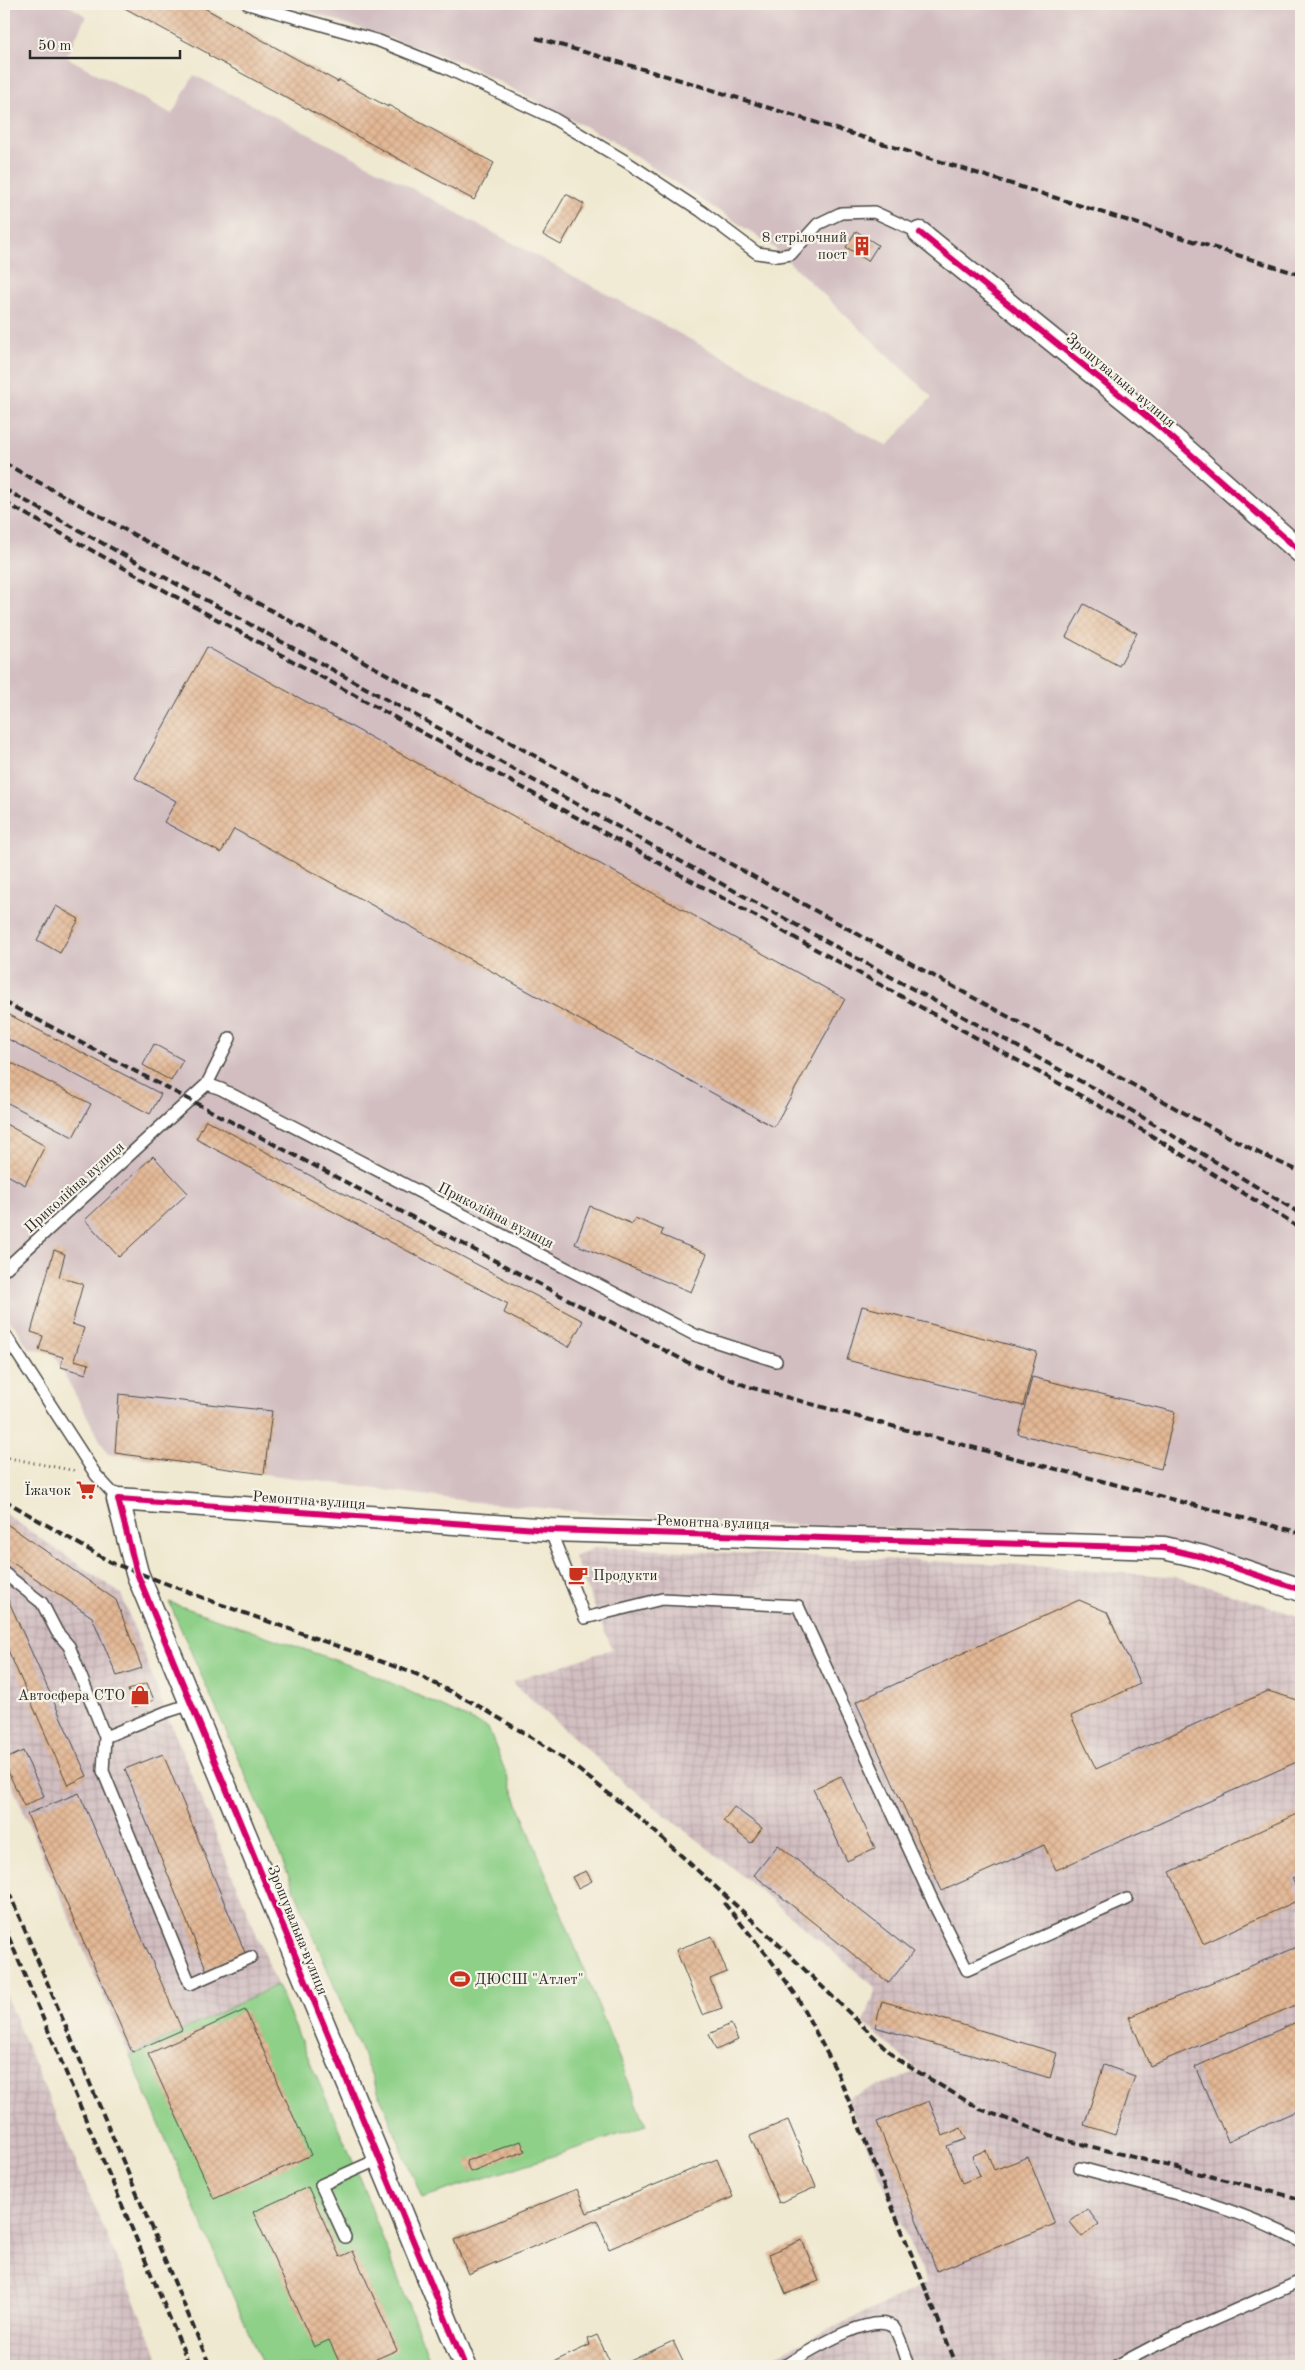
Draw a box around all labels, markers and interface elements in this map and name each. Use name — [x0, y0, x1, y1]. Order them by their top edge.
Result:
scale bar — [30, 28, 180, 60]
text: 50 m — [38, 39, 72, 54]
place label: 8 стрілочний пост — [762, 231, 847, 263]
building icon: 8 стрілочний пост — [851, 235, 873, 257]
street label: Зрошувальна вулиця — [1062, 331, 1178, 431]
street label: Приколійна вулиця — [22, 1140, 128, 1237]
street label: Приколійна вулиця — [435, 1181, 556, 1252]
supermarket icon: Їжачок — [75, 1479, 97, 1501]
place label: Їжачок — [24, 1481, 71, 1499]
street label: Ремонтна вулиця — [252, 1490, 366, 1513]
street label: Ремонтна вулиця — [656, 1514, 770, 1533]
cafe icon: Продукти — [567, 1564, 589, 1586]
place label: Продукти — [593, 1569, 658, 1584]
shop icon: Автосфера СТО — [129, 1684, 151, 1706]
place label: Автосфера СТО — [18, 1689, 125, 1704]
street label: Зрошувальна вулиця — [264, 1864, 330, 1998]
sports icon: ДЮСШ "Атлет" — [449, 1968, 471, 1990]
place label: ДЮСШ "Атлет" — [475, 1973, 584, 1988]

